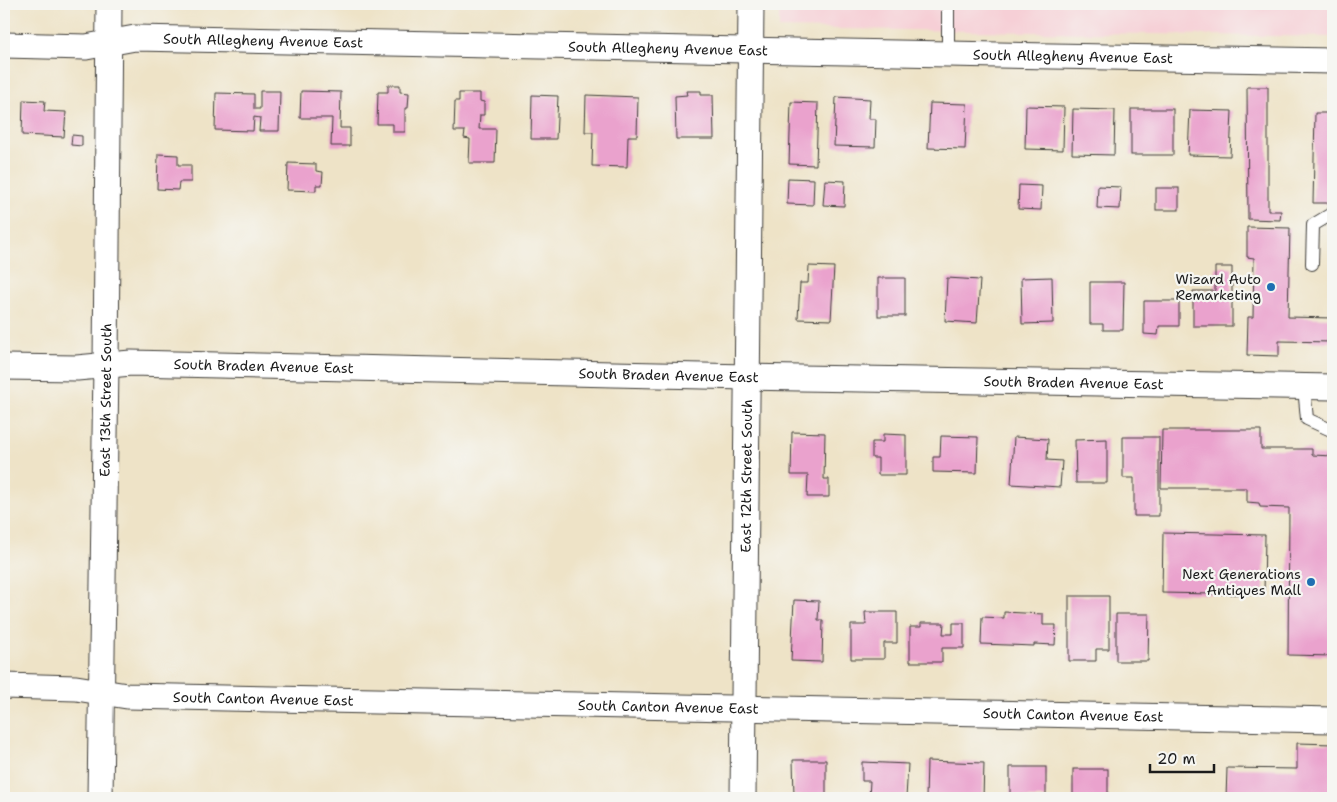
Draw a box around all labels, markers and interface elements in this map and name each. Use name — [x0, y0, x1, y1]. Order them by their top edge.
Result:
street label: South Allegheny Avenue East — [163, 30, 363, 51]
street label: South Allegheny Avenue East — [568, 38, 768, 59]
street label: South Allegheny Avenue East — [973, 45, 1173, 67]
place label: Wizard Auto Remarketing — [1175, 270, 1261, 304]
marker: Wizard Auto Remarketing — [1265, 281, 1277, 293]
street label: East 13th Street South — [95, 323, 115, 477]
street label: South Braden Avenue East — [173, 355, 354, 377]
street label: South Braden Avenue East — [578, 364, 759, 386]
street label: South Braden Avenue East — [983, 372, 1164, 393]
street label: East 12th Street South — [736, 399, 756, 553]
place label: Next Generations Antiques Mall — [1182, 565, 1302, 599]
marker: Next Generations Antiques Mall — [1305, 576, 1317, 588]
street label: South Canton Avenue East — [173, 688, 354, 710]
street label: South Canton Avenue East — [578, 696, 759, 718]
street label: South Canton Avenue East — [983, 704, 1164, 726]
scale bar — [1150, 742, 1213, 774]
text: 20 m — [1157, 749, 1196, 769]

